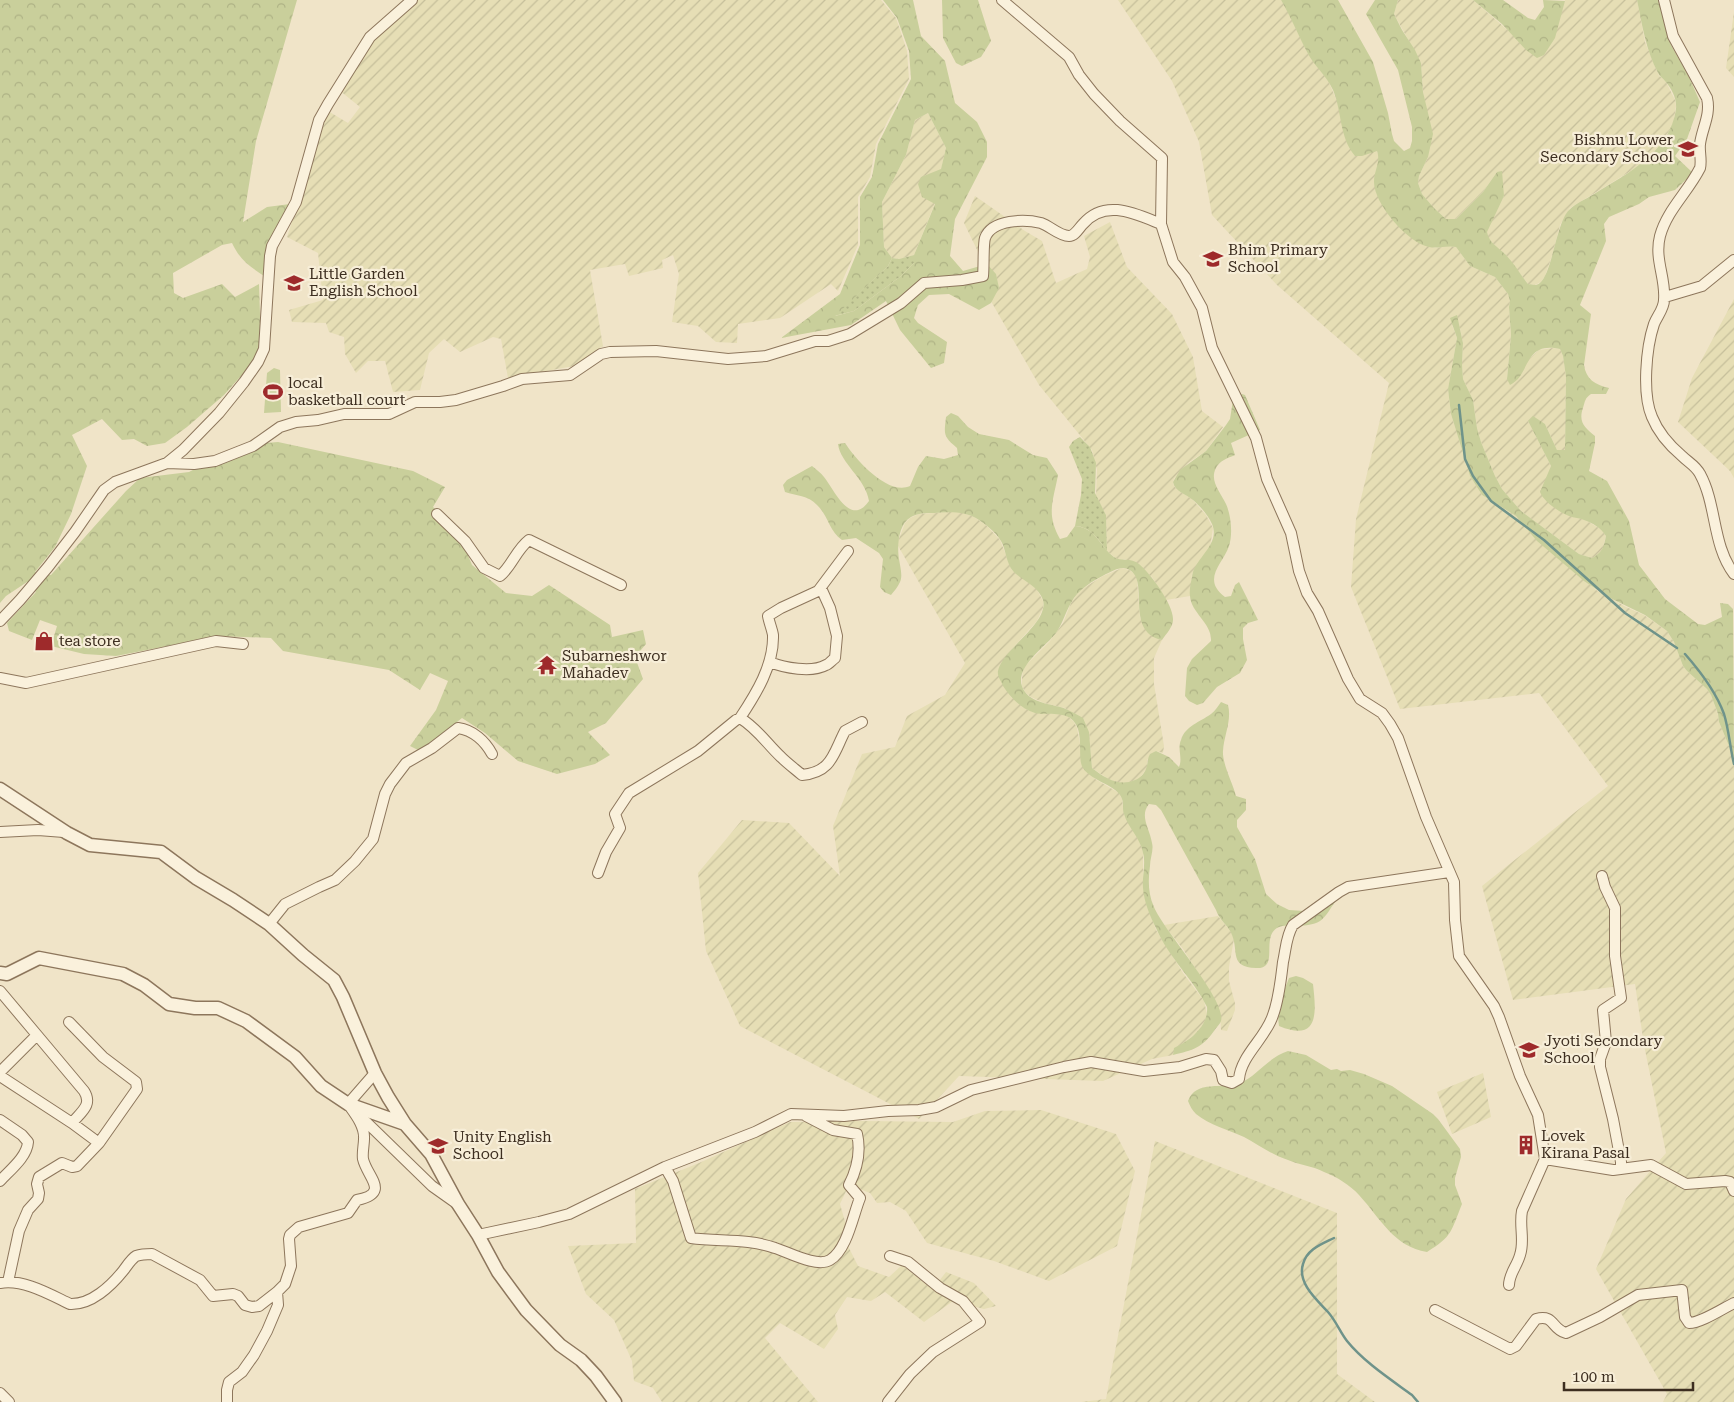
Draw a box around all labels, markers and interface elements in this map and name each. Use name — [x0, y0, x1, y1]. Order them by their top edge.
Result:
place label: Bishnu Lower Secondary School — [1540, 131, 1673, 166]
school or university icon: Bishnu Lower Secondary School — [1677, 138, 1699, 160]
place label: Bhim Primary School — [1228, 241, 1328, 276]
school or university icon: Bhim Primary School — [1202, 248, 1224, 270]
place label: Little Garden English School — [309, 265, 418, 300]
school or university icon: Little Garden English School — [283, 272, 305, 294]
place label: local basketball court — [288, 374, 406, 409]
sports icon: local basketball court — [262, 381, 284, 403]
shop icon: tea store — [33, 630, 55, 652]
place label: tea store — [59, 632, 121, 650]
place label: Subarneshwor Mahadev — [562, 647, 667, 682]
temple icon: Subarneshwor Mahadev — [536, 654, 558, 676]
place label: Jyoti Secondary School — [1544, 1032, 1662, 1067]
school or university icon: Jyoti Secondary School — [1518, 1039, 1540, 1061]
place label: Lovek Kirana Pasal — [1541, 1127, 1630, 1162]
place label: Unity English School — [453, 1128, 552, 1163]
building icon: Lovek Kirana Pasal — [1515, 1134, 1537, 1156]
school or university icon: Unity English School — [427, 1135, 449, 1157]
scale bar — [1564, 1360, 1693, 1392]
text: 100 m — [1572, 1368, 1615, 1386]

